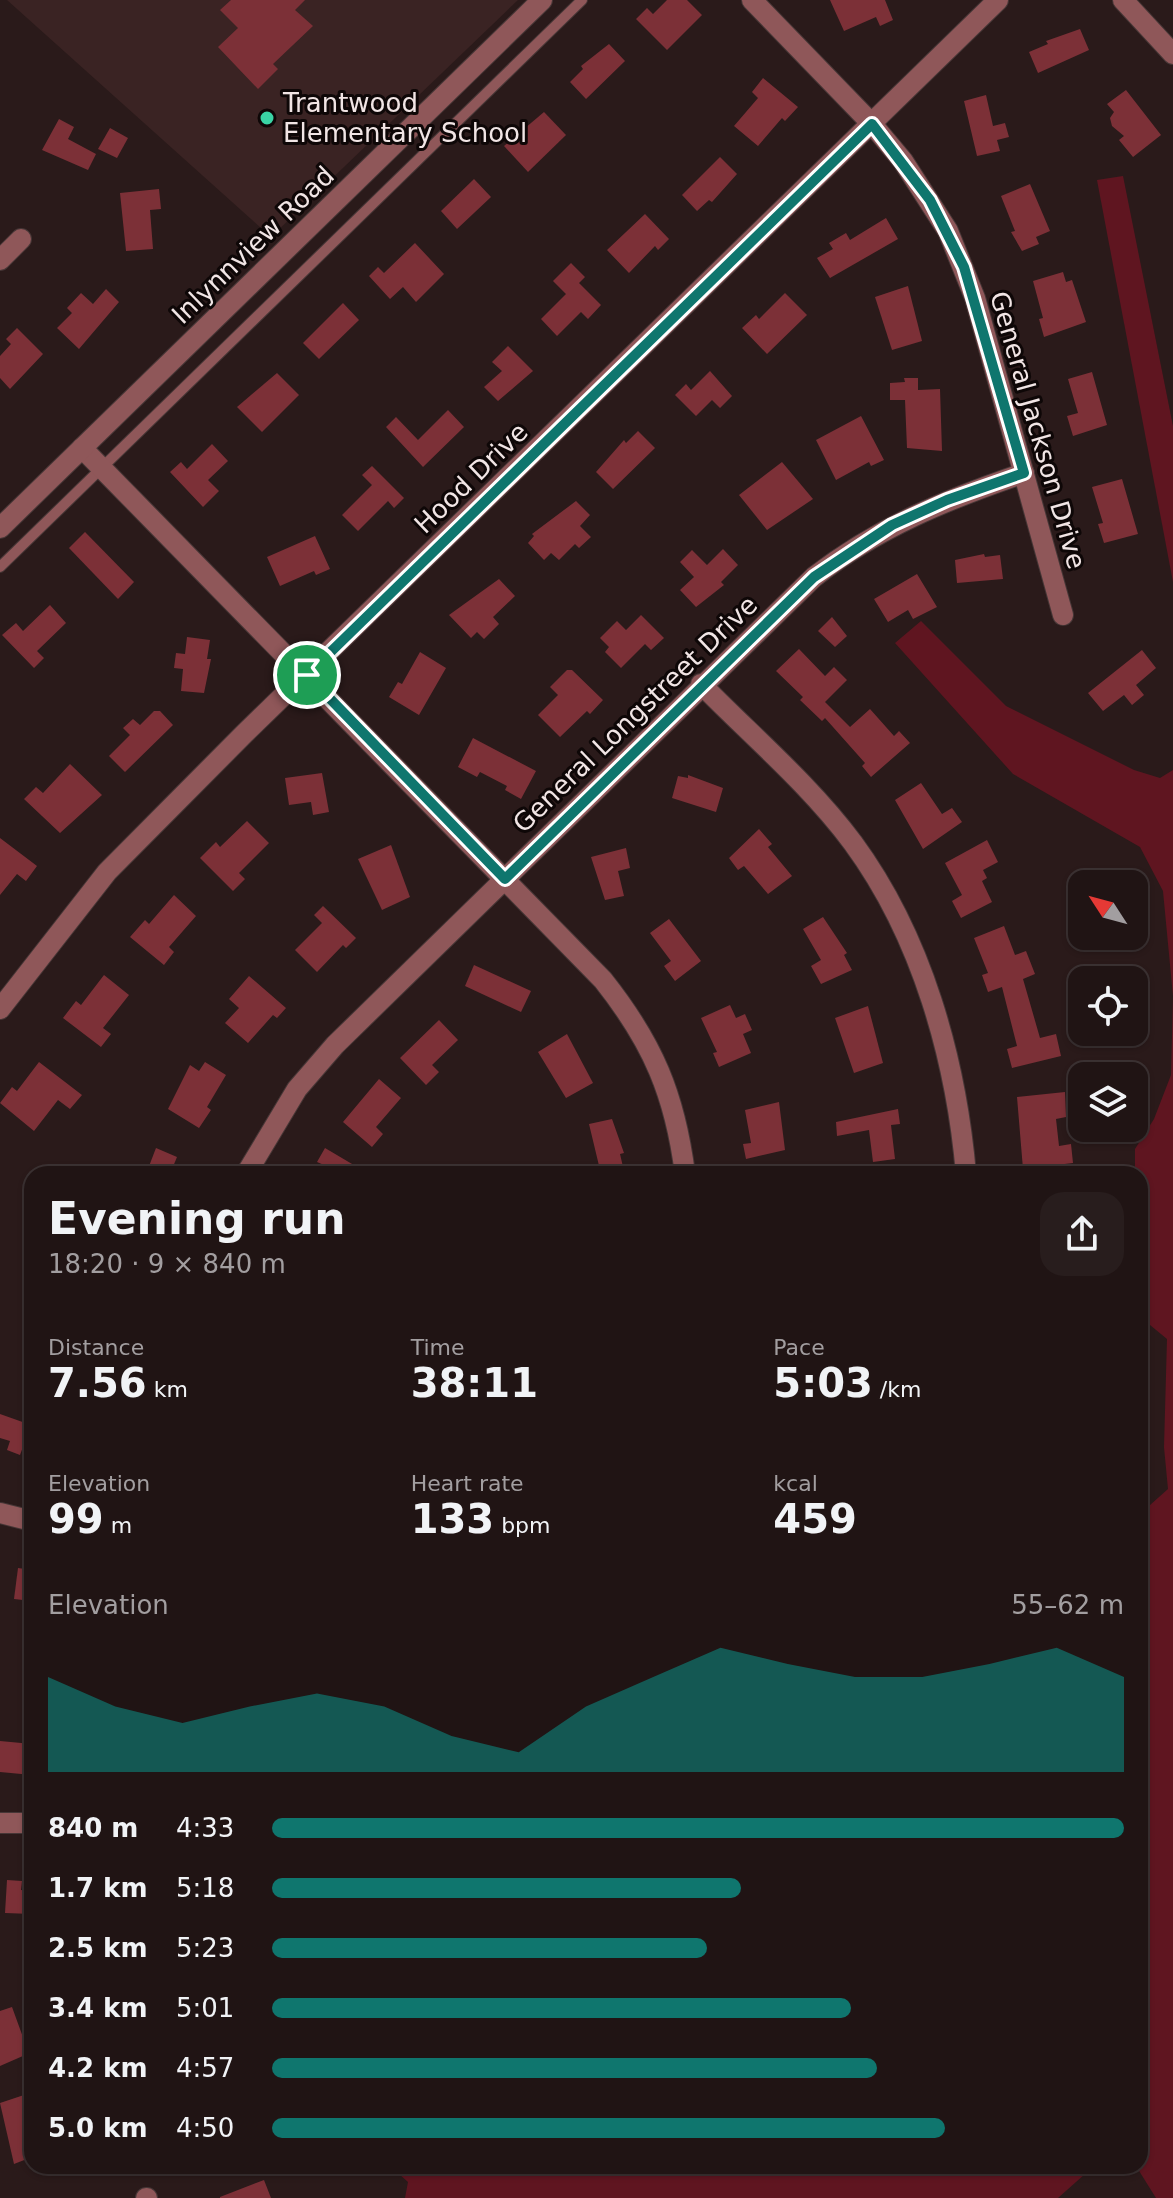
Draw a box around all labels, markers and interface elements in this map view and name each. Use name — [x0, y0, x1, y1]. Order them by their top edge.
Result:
place label: Trantwood Elementary School — [282, 88, 527, 148]
marker: Trantwood Elementary School — [258, 109, 276, 127]
street label: Inlynnview Road — [166, 160, 340, 330]
street label: General Jackson Drive — [984, 288, 1092, 572]
street label: Hood Drive — [408, 417, 534, 539]
street label: General Longstreet Drive — [507, 590, 763, 838]
pin — [273, 641, 341, 709]
icon: arrive — [285, 653, 329, 697]
north arrow — [1068, 870, 1148, 950]
map controls — [1068, 870, 1148, 1142]
button: locate — [1068, 966, 1148, 1046]
button: layers — [1068, 1062, 1148, 1142]
button: share — [1040, 1192, 1124, 1276]
text: Evening run — [48, 1193, 345, 1244]
text: 18:20 · 9 × 840 m — [48, 1249, 286, 1279]
text: Distance — [48, 1335, 144, 1360]
text: Time — [411, 1335, 465, 1360]
text: Pace — [773, 1335, 825, 1360]
text: 7.56 — [48, 1360, 147, 1406]
text: 38:11 — [411, 1360, 538, 1406]
text: 5:03 — [773, 1360, 873, 1406]
text: km — [147, 1377, 188, 1402]
text: /km — [873, 1377, 921, 1402]
text: Elevation — [48, 1471, 150, 1496]
text: Heart rate — [411, 1471, 524, 1496]
text: kcal — [773, 1471, 818, 1496]
text: 99 — [48, 1496, 104, 1542]
text: 133 — [411, 1496, 494, 1542]
text: 459 — [773, 1496, 857, 1542]
text: m — [104, 1513, 132, 1538]
text: bpm — [494, 1513, 551, 1538]
text: Elevation — [48, 1590, 169, 1620]
text: 55–62 m — [1011, 1590, 1124, 1620]
text: 840 m — [48, 1813, 138, 1843]
text: 4:33 — [176, 1813, 234, 1843]
text: 1.7 km — [48, 1873, 148, 1903]
text: 5:18 — [176, 1873, 234, 1903]
text: 2.5 km — [48, 1933, 148, 1963]
text: 5:23 — [176, 1933, 234, 1963]
text: 3.4 km — [48, 1993, 148, 2023]
text: 5:01 — [176, 1993, 234, 2023]
text: 4.2 km — [48, 2053, 148, 2083]
text: 4:57 — [176, 2053, 234, 2083]
text: 5.0 km — [48, 2113, 148, 2143]
text: 4:50 — [176, 2113, 234, 2143]

